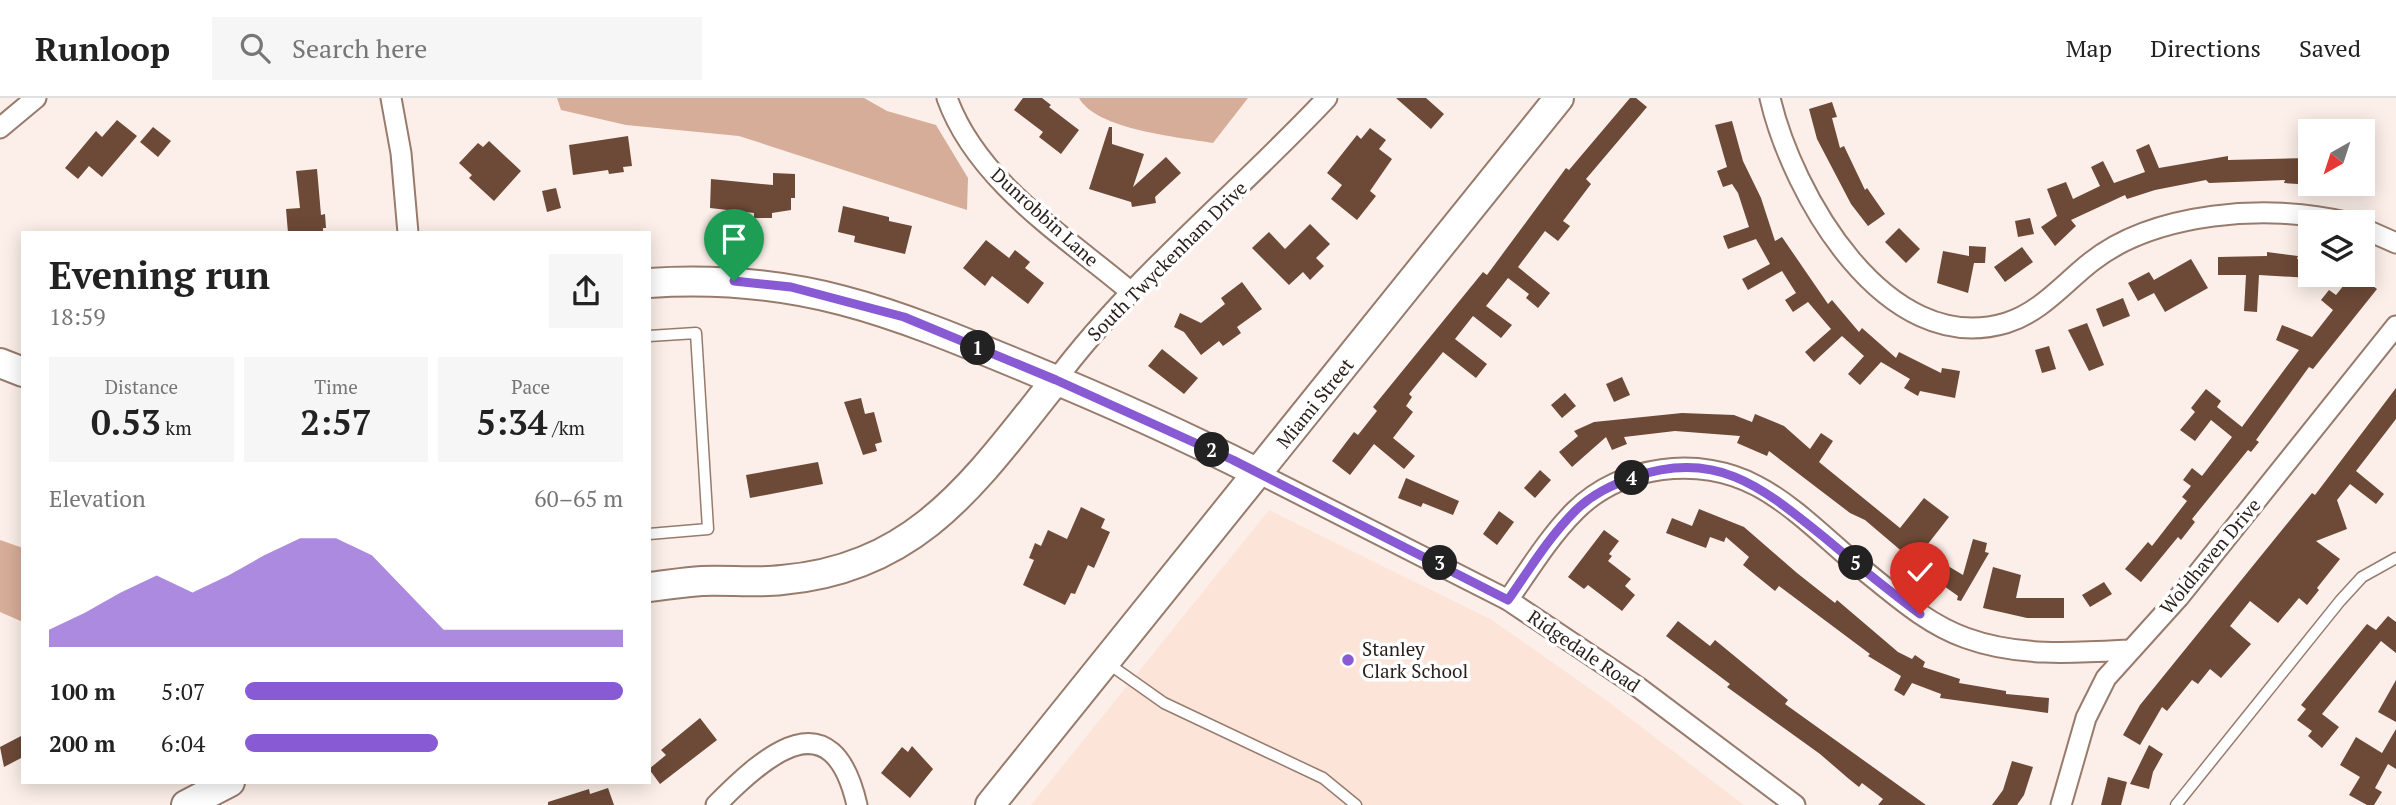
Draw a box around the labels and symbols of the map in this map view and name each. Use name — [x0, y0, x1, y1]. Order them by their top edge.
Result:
north arrow — [2298, 119, 2375, 196]
street label: Dunrobbin Lane — [986, 162, 1104, 272]
street label: South Twyckenham Drive — [1081, 175, 1252, 346]
pin — [704, 209, 764, 281]
pin: 1 — [960, 330, 996, 366]
street label: Miami Street — [1271, 352, 1359, 453]
pin: 2 — [1194, 432, 1230, 468]
pin: 4 — [1614, 460, 1650, 496]
street label: Woldhaven Drive — [2154, 492, 2266, 619]
pin — [1890, 542, 1950, 614]
pin: 3 — [1422, 546, 1458, 580]
pin: 5 — [1839, 546, 1874, 580]
street label: Ridgedale Road — [1523, 604, 1646, 698]
place label: Stanley Clark School — [1362, 636, 1468, 683]
marker: Stanley Clark School — [1340, 652, 1356, 668]

